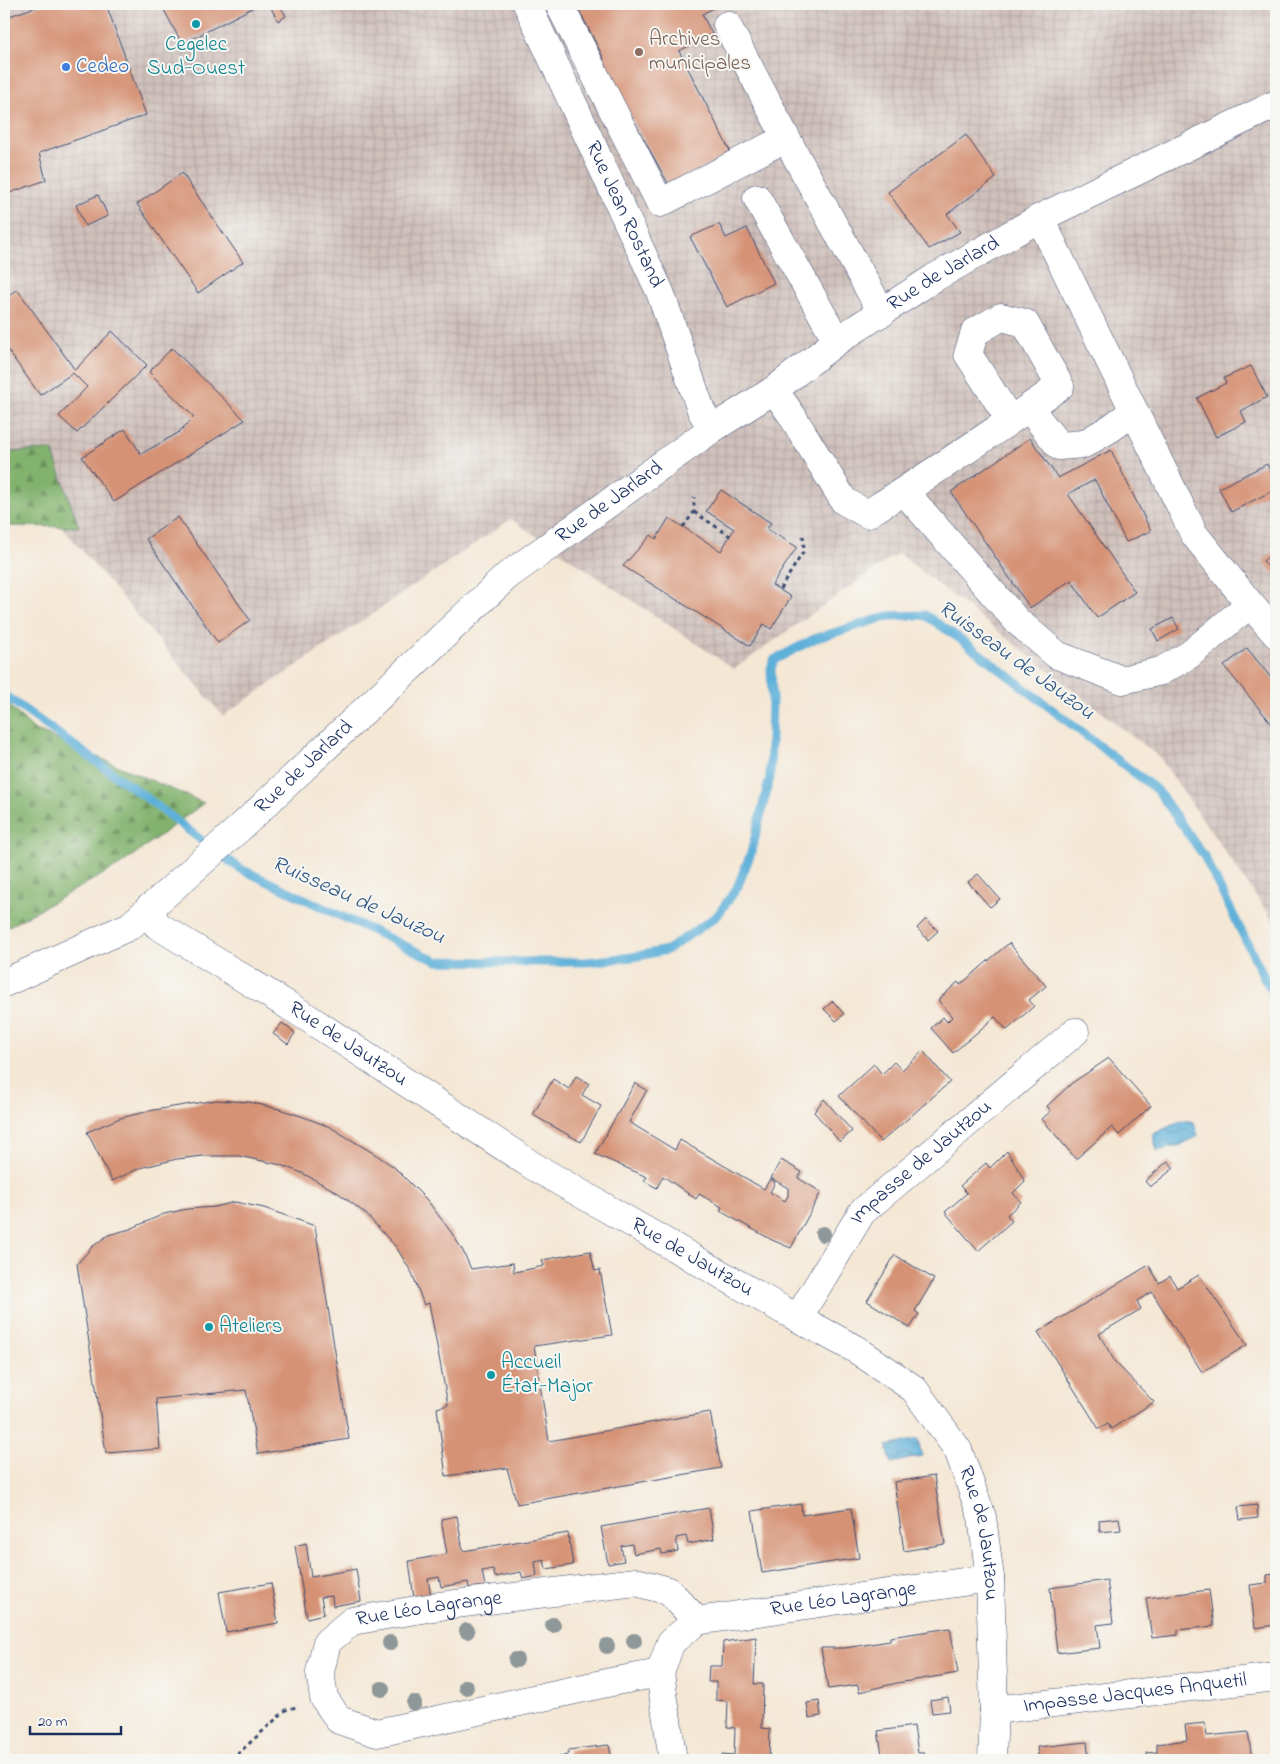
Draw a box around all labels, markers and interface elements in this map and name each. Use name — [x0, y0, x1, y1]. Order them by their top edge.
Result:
marker: Cegelec Sud-Ouest — [190, 18, 202, 30]
place label: Archives municipales — [649, 25, 751, 79]
place label: Cegelec Sud-Ouest — [147, 30, 245, 84]
marker: Archives municipales — [633, 46, 645, 58]
place label: Cedeo — [76, 52, 129, 82]
marker: Cedeo — [60, 61, 72, 73]
street label: Rue Jean Rostand — [577, 136, 671, 293]
street label: Rue de Jarlard — [882, 229, 1005, 319]
street label: Rue de Jarlard — [550, 453, 670, 551]
water label: Ruisseau de Jauzou — [931, 593, 1101, 729]
street label: Rue de Jarlard — [248, 713, 361, 821]
water label: Ruisseau de Jauzou — [266, 848, 450, 954]
street label: Rue de Jautzou — [283, 994, 414, 1094]
street label: Impasse de Jautzou — [843, 1093, 999, 1230]
street label: Rue de Jautzou — [625, 1210, 759, 1305]
place label: Ateliers — [219, 1312, 282, 1342]
marker: Ateliers — [203, 1321, 215, 1333]
place label: Accueil État-Major — [501, 1348, 593, 1402]
marker: Accueil État-Major — [485, 1369, 497, 1381]
street label: Rue de Jautzou — [950, 1462, 1006, 1601]
street label: Rue Léo Lagrange — [768, 1574, 919, 1625]
street label: Rue Léo Lagrange — [354, 1583, 504, 1635]
street label: Impasse Jacques Anquetil — [1022, 1666, 1248, 1721]
scale bar — [30, 1704, 121, 1736]
text: 20 m — [38, 1711, 68, 1733]

